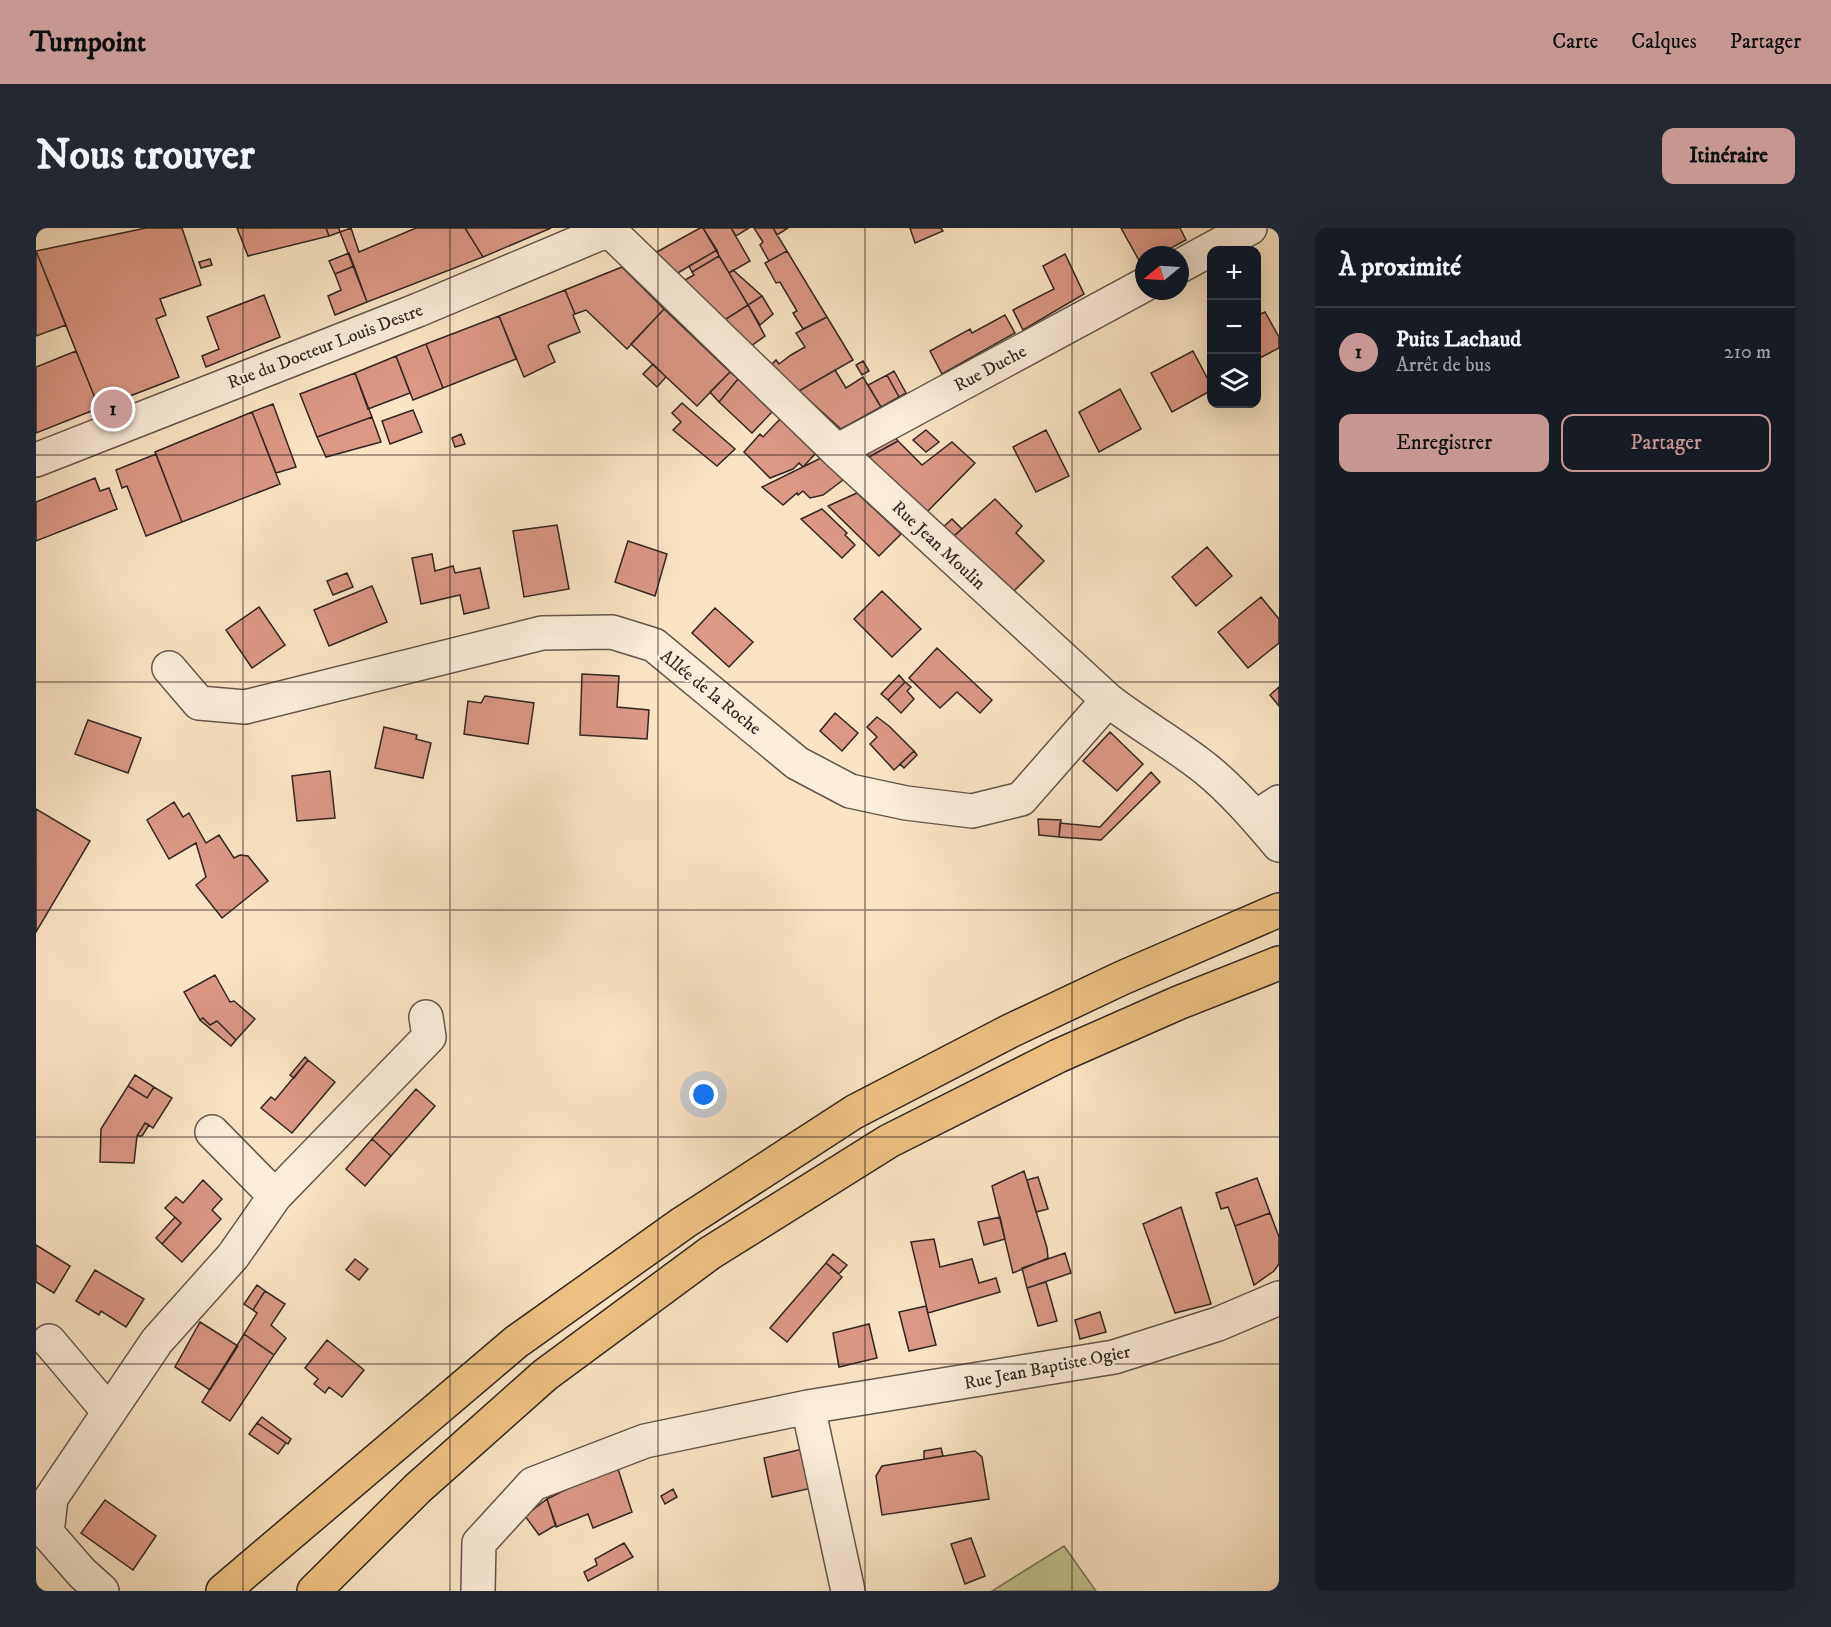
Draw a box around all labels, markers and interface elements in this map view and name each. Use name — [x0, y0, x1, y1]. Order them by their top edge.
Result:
text: Turnpoint — [30, 25, 146, 60]
text: Carte — [1552, 29, 1598, 55]
text: Calques — [1631, 29, 1697, 55]
text: Partager — [1730, 29, 1801, 55]
button: Itinéraire — [1662, 128, 1795, 184]
text: Nous trouver — [36, 130, 255, 182]
north arrow — [1135, 246, 1189, 300]
map controls — [1207, 246, 1261, 408]
button: + — [1207, 246, 1261, 300]
text: À proximité — [1339, 251, 1461, 284]
street label: Rue du Docteur Louis Destre — [224, 299, 426, 394]
button: − — [1207, 300, 1261, 354]
text: Puits Lachaud — [1396, 326, 1521, 353]
text: 1 — [1355, 340, 1362, 365]
text: 210 m — [1724, 340, 1771, 365]
street label: Rue Duche — [951, 341, 1030, 397]
text: Arrêt de bus — [1396, 353, 1491, 378]
button: layers — [1207, 354, 1261, 408]
pin: 1 — [94, 386, 133, 432]
button: Enregistrer — [1339, 414, 1549, 472]
button: Partager — [1561, 414, 1771, 472]
street label: Rue Jean Moulin — [887, 497, 990, 595]
street label: Allée de la Roche — [655, 645, 765, 740]
your location — [689, 1080, 718, 1109]
street label: Rue Jean Baptiste Ogier — [962, 1341, 1133, 1395]

